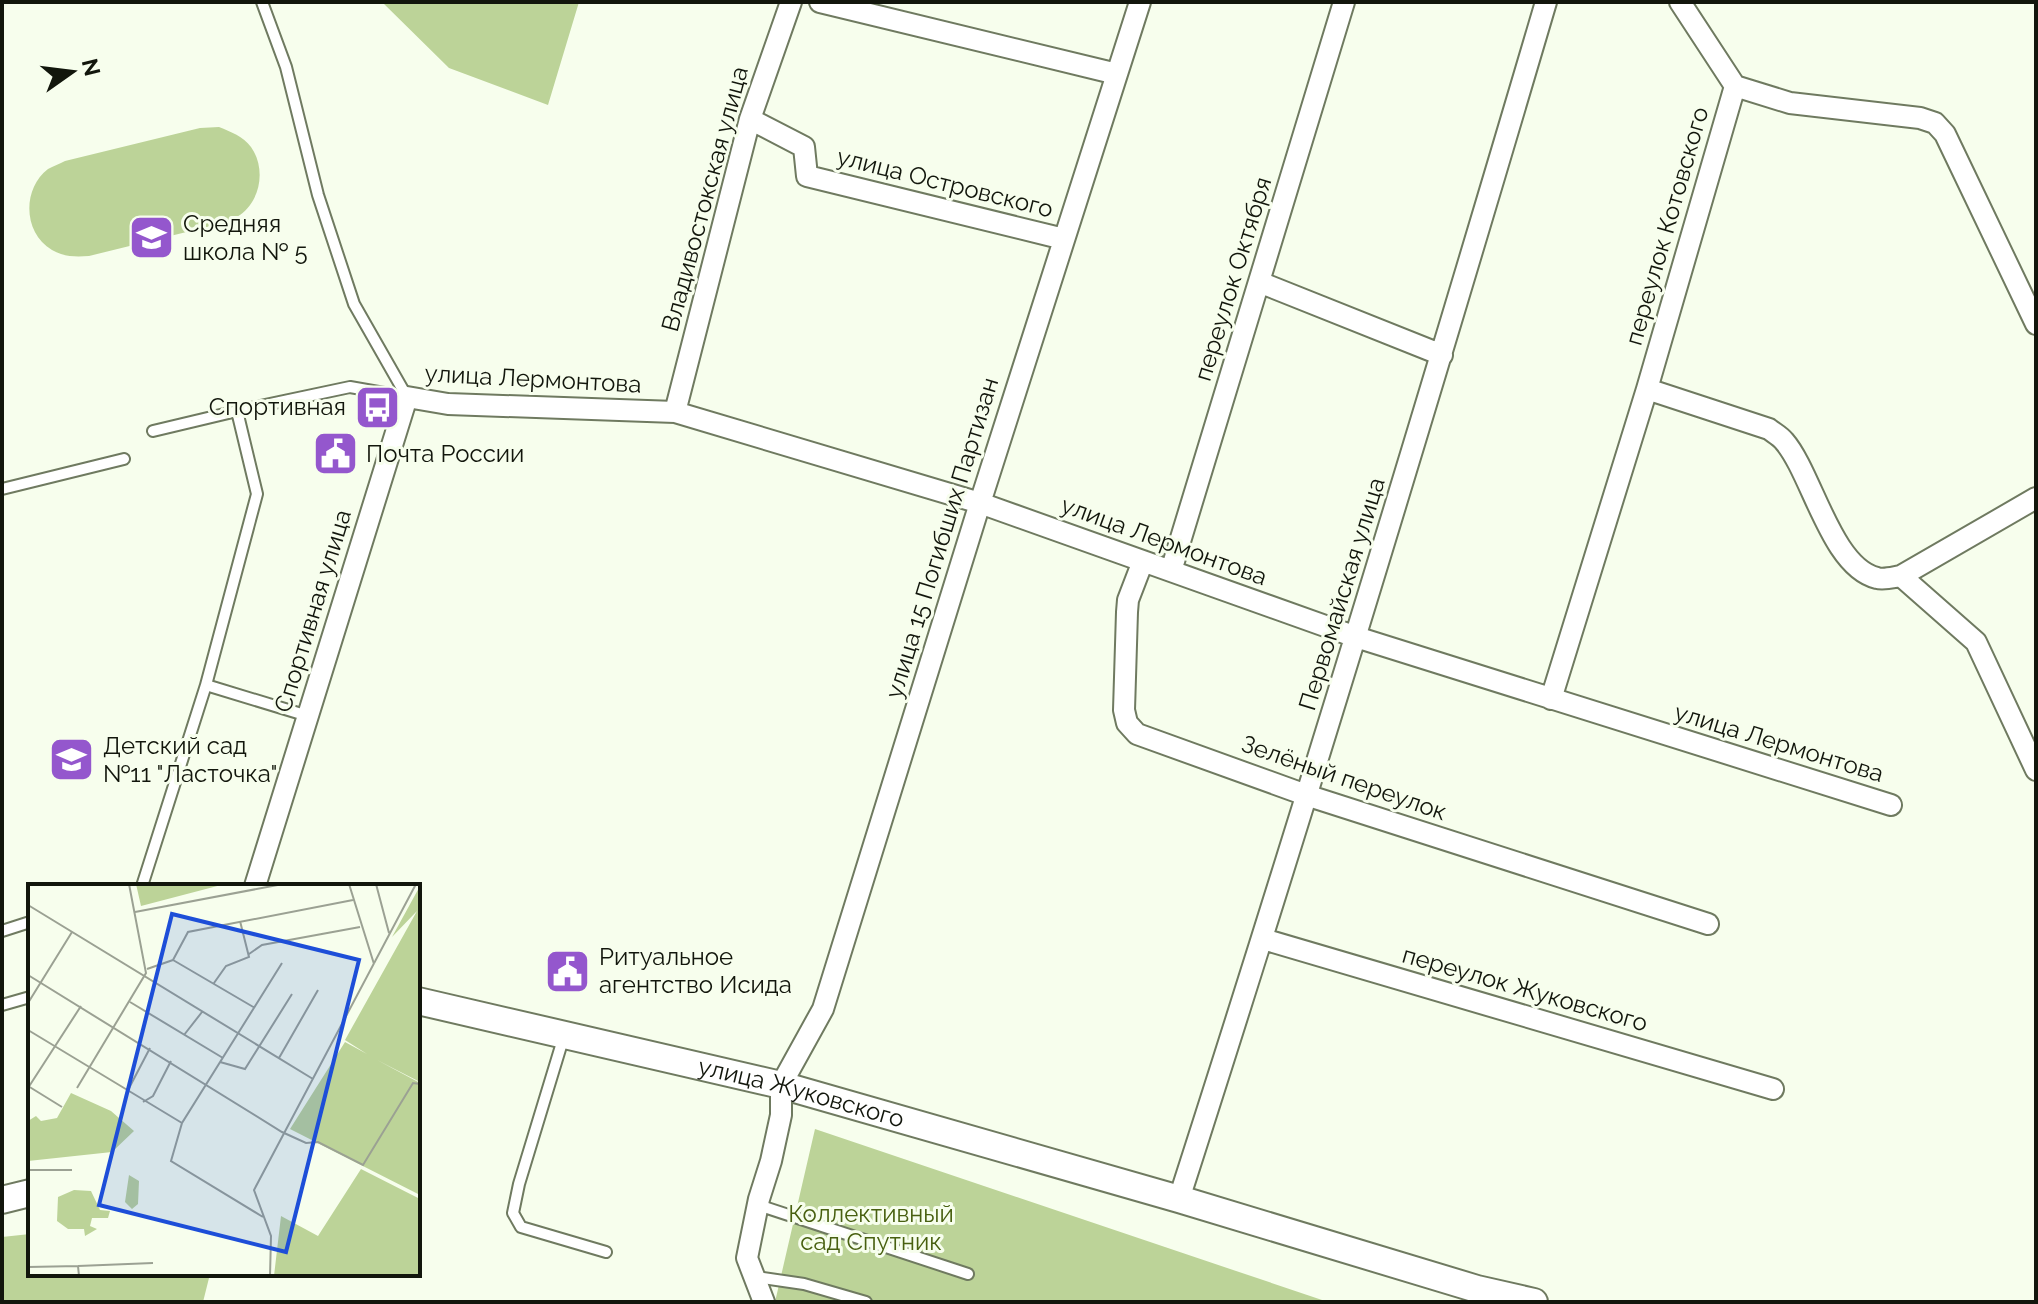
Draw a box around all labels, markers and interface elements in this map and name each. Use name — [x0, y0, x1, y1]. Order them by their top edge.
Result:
north arrow — [32, 32, 112, 112]
text: N — [77, 56, 106, 78]
street label: Владивостокская улица — [655, 63, 754, 335]
street label: переулок Котовского — [1619, 103, 1714, 348]
street label: улица Островского — [834, 142, 1056, 223]
street label: переулок Октября — [1188, 173, 1277, 384]
place label: Средняя школа № 5 — [183, 209, 308, 266]
school or university icon: Средняя школа № 5 — [128, 214, 176, 262]
street label: улица Лермонтова — [424, 358, 642, 399]
street label: улица 15 Погибших Партизан — [879, 374, 1004, 702]
bus stop icon: Спортивная — [353, 383, 401, 431]
place label: Спортивная — [209, 392, 346, 421]
public building icon: Почта России — [311, 430, 359, 478]
place label: Почта России — [366, 439, 524, 468]
street label: Первомайская улица — [1292, 474, 1391, 714]
street label: улица Лермонтова — [1057, 490, 1271, 591]
street label: Спортивная улица — [268, 506, 357, 716]
street label: улица Лермонтова — [1671, 697, 1887, 788]
street label: Зелёный переулок — [1238, 729, 1451, 826]
place label: Детский сад №11 "Ласточка" — [103, 731, 278, 788]
school or university icon: Детский сад №11 "Ласточка" — [48, 736, 96, 784]
inset map — [28, 884, 420, 1276]
street label: переулок Жуковского — [1399, 940, 1651, 1037]
place label: Ритуальное агентство Исида — [599, 942, 792, 999]
public building icon: Ритуальное агентство Исида — [544, 947, 592, 995]
street label: улица Жуковского — [695, 1051, 908, 1134]
park label: Коллективный сад Спутник — [788, 1199, 954, 1256]

